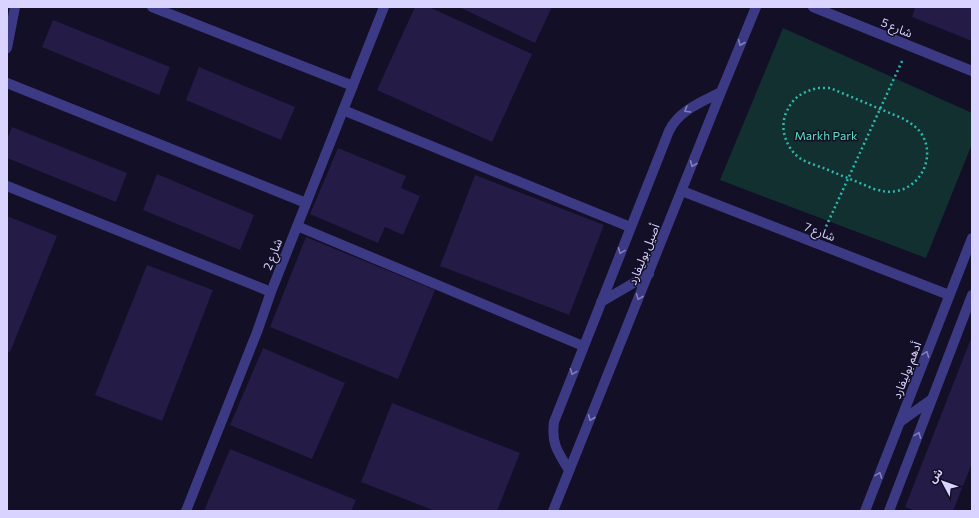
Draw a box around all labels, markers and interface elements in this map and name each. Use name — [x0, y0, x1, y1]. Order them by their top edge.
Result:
street label: شارع 5 — [878, 14, 915, 42]
one-way arrow — [738, 39, 746, 46]
one-way arrow — [684, 106, 691, 113]
park label: Markh Park — [794, 128, 858, 142]
one-way arrow — [689, 160, 697, 167]
street label: شارع 7 — [801, 219, 837, 246]
street label: أصيل بوليفارد — [624, 221, 663, 287]
street label: شارع 2 — [260, 236, 287, 273]
one-way arrow — [617, 248, 625, 255]
one-way arrow — [636, 294, 644, 301]
street label: أدهم بوليفارد — [889, 339, 926, 402]
one-way arrow — [922, 350, 930, 357]
one-way arrow — [570, 369, 578, 376]
one-way arrow — [587, 414, 595, 421]
one-way arrow — [914, 432, 922, 439]
north arrow — [923, 462, 963, 502]
text: ش — [925, 465, 946, 486]
one-way arrow — [875, 471, 883, 478]

